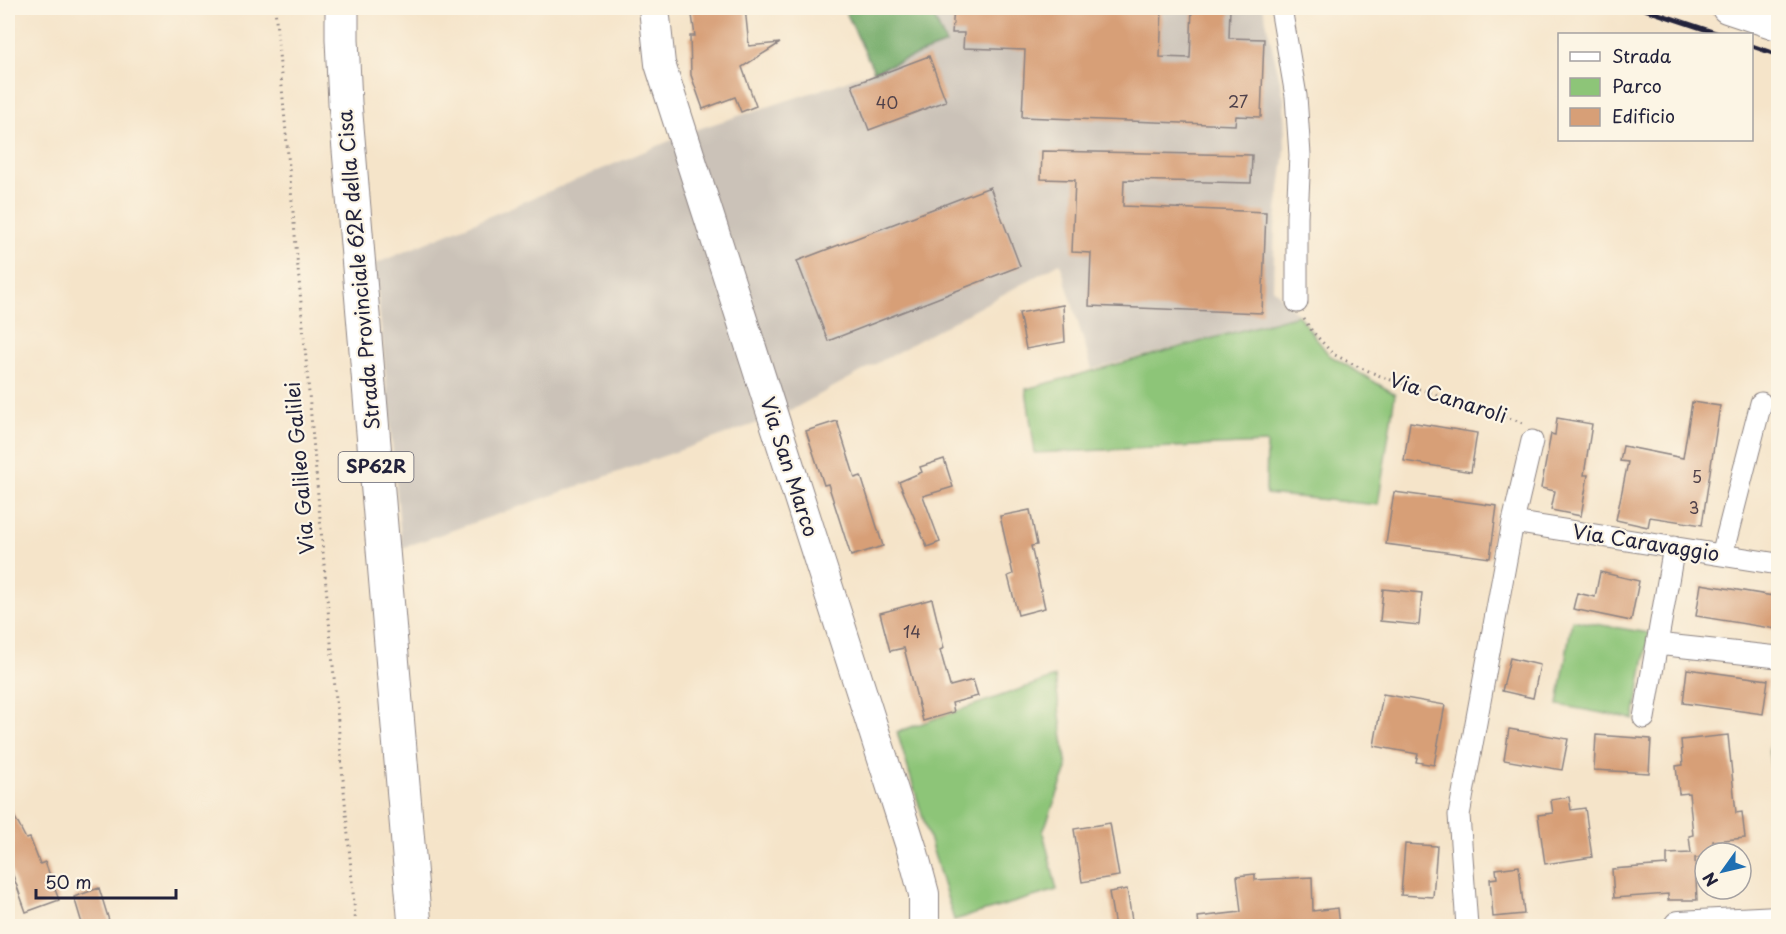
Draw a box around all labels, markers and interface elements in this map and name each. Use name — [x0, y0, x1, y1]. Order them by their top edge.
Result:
legend — [1558, 33, 1753, 141]
text: Strada — [1612, 42, 1672, 69]
text: Parco — [1612, 72, 1662, 99]
house number: 27 — [1228, 89, 1248, 113]
house number: 40 — [876, 90, 898, 114]
text: Edificio — [1612, 102, 1675, 129]
street label: Strada Provinciale 62R della Cisa — [329, 108, 387, 431]
street label: Via Canaroli — [1386, 364, 1511, 430]
street label: Via Galileo Galilei — [277, 380, 321, 556]
street label: Via San Marco — [753, 393, 827, 540]
road number: SP62R — [338, 452, 413, 482]
house number: 5 — [1692, 464, 1702, 488]
house number: 3 — [1689, 495, 1699, 519]
street label: Via Caravaggio — [1570, 516, 1722, 568]
house number: 14 — [903, 619, 921, 643]
north arrow — [1693, 841, 1753, 901]
scale bar — [36, 862, 176, 900]
text: 50 m — [45, 868, 92, 895]
text: N — [1696, 868, 1723, 892]

